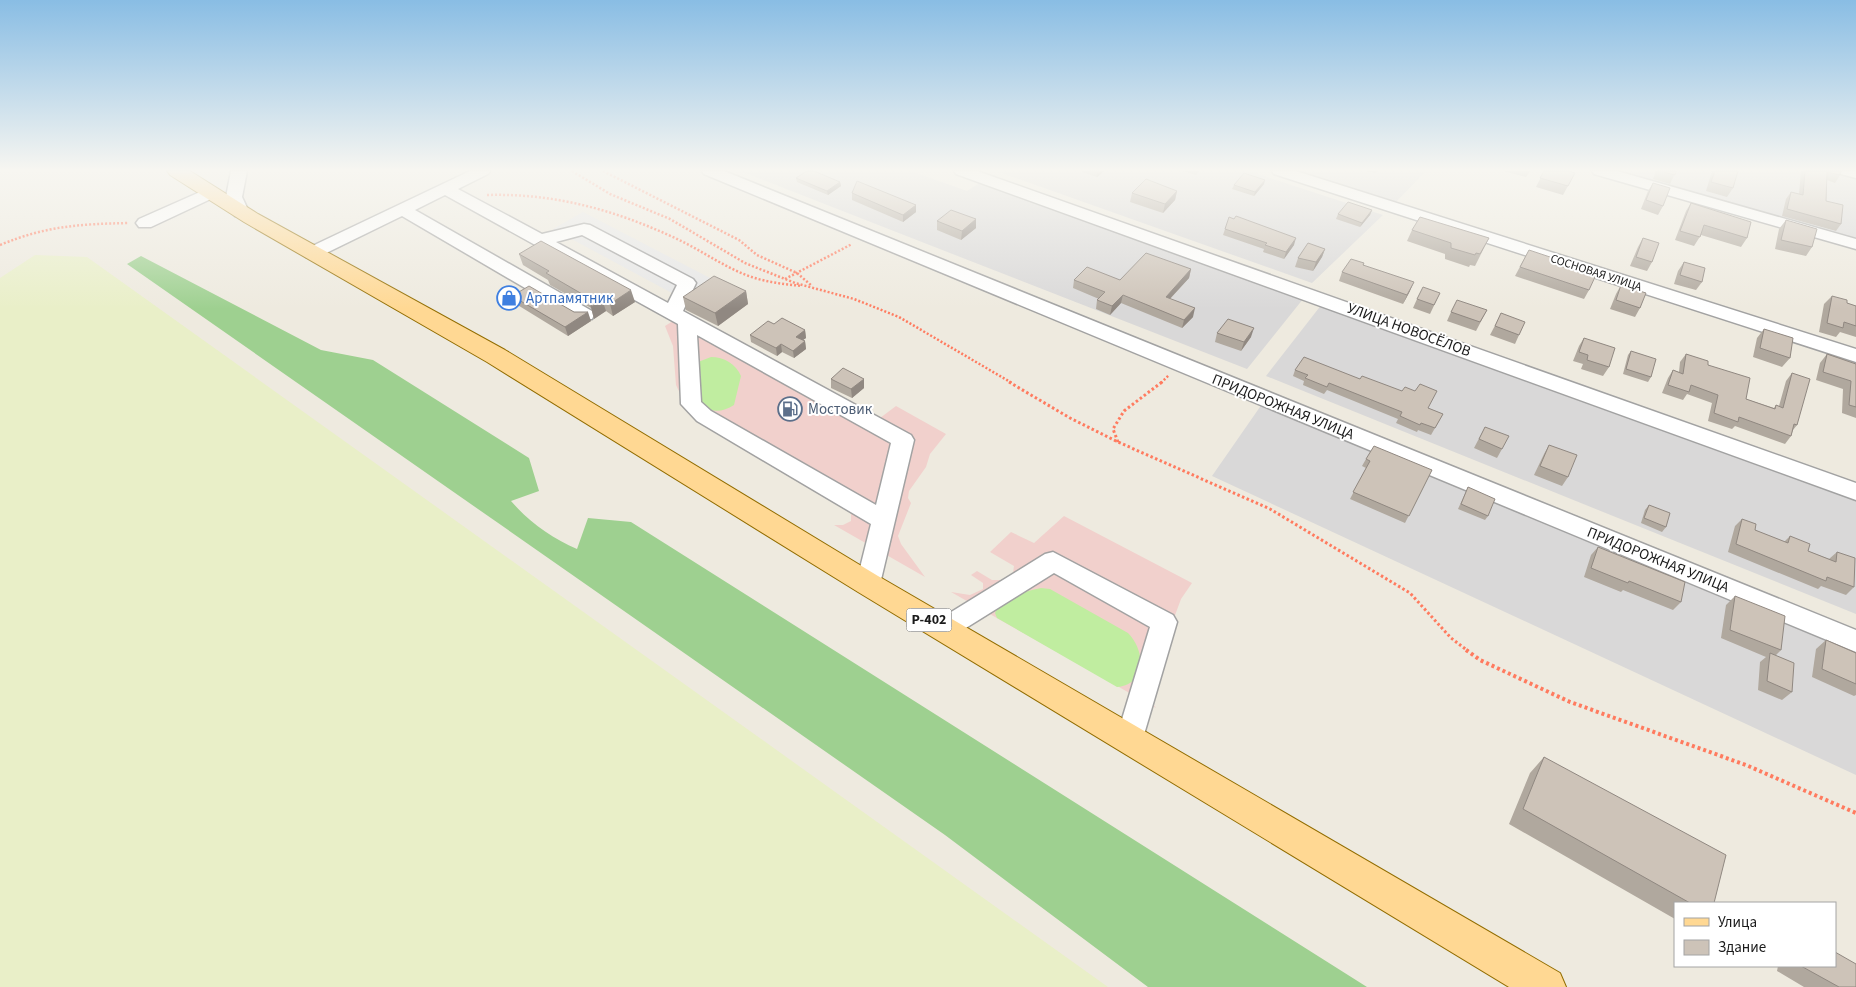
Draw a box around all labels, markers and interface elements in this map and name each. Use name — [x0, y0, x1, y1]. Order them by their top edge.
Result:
street label: СОСНОВАЯ УЛИЦА — [1548, 250, 1644, 296]
shop icon: Артпамятник — [496, 285, 522, 311]
place label: Артпамятник — [526, 288, 614, 309]
street label: УЛИЦА НОВОСЁЛОВ — [1344, 298, 1474, 362]
street label: ПРИДОРОЖНАЯ УЛИЦА — [1209, 369, 1358, 445]
fuel station icon: Мостовик — [777, 396, 803, 422]
place label: Мостовик — [808, 399, 873, 420]
street label: ПРИДОРОЖНАЯ УЛИЦА — [1584, 522, 1733, 598]
road number: Р-402 — [906, 608, 952, 632]
legend — [1674, 902, 1836, 967]
text: Улица — [1718, 912, 1757, 933]
text: Здание — [1718, 937, 1766, 958]

